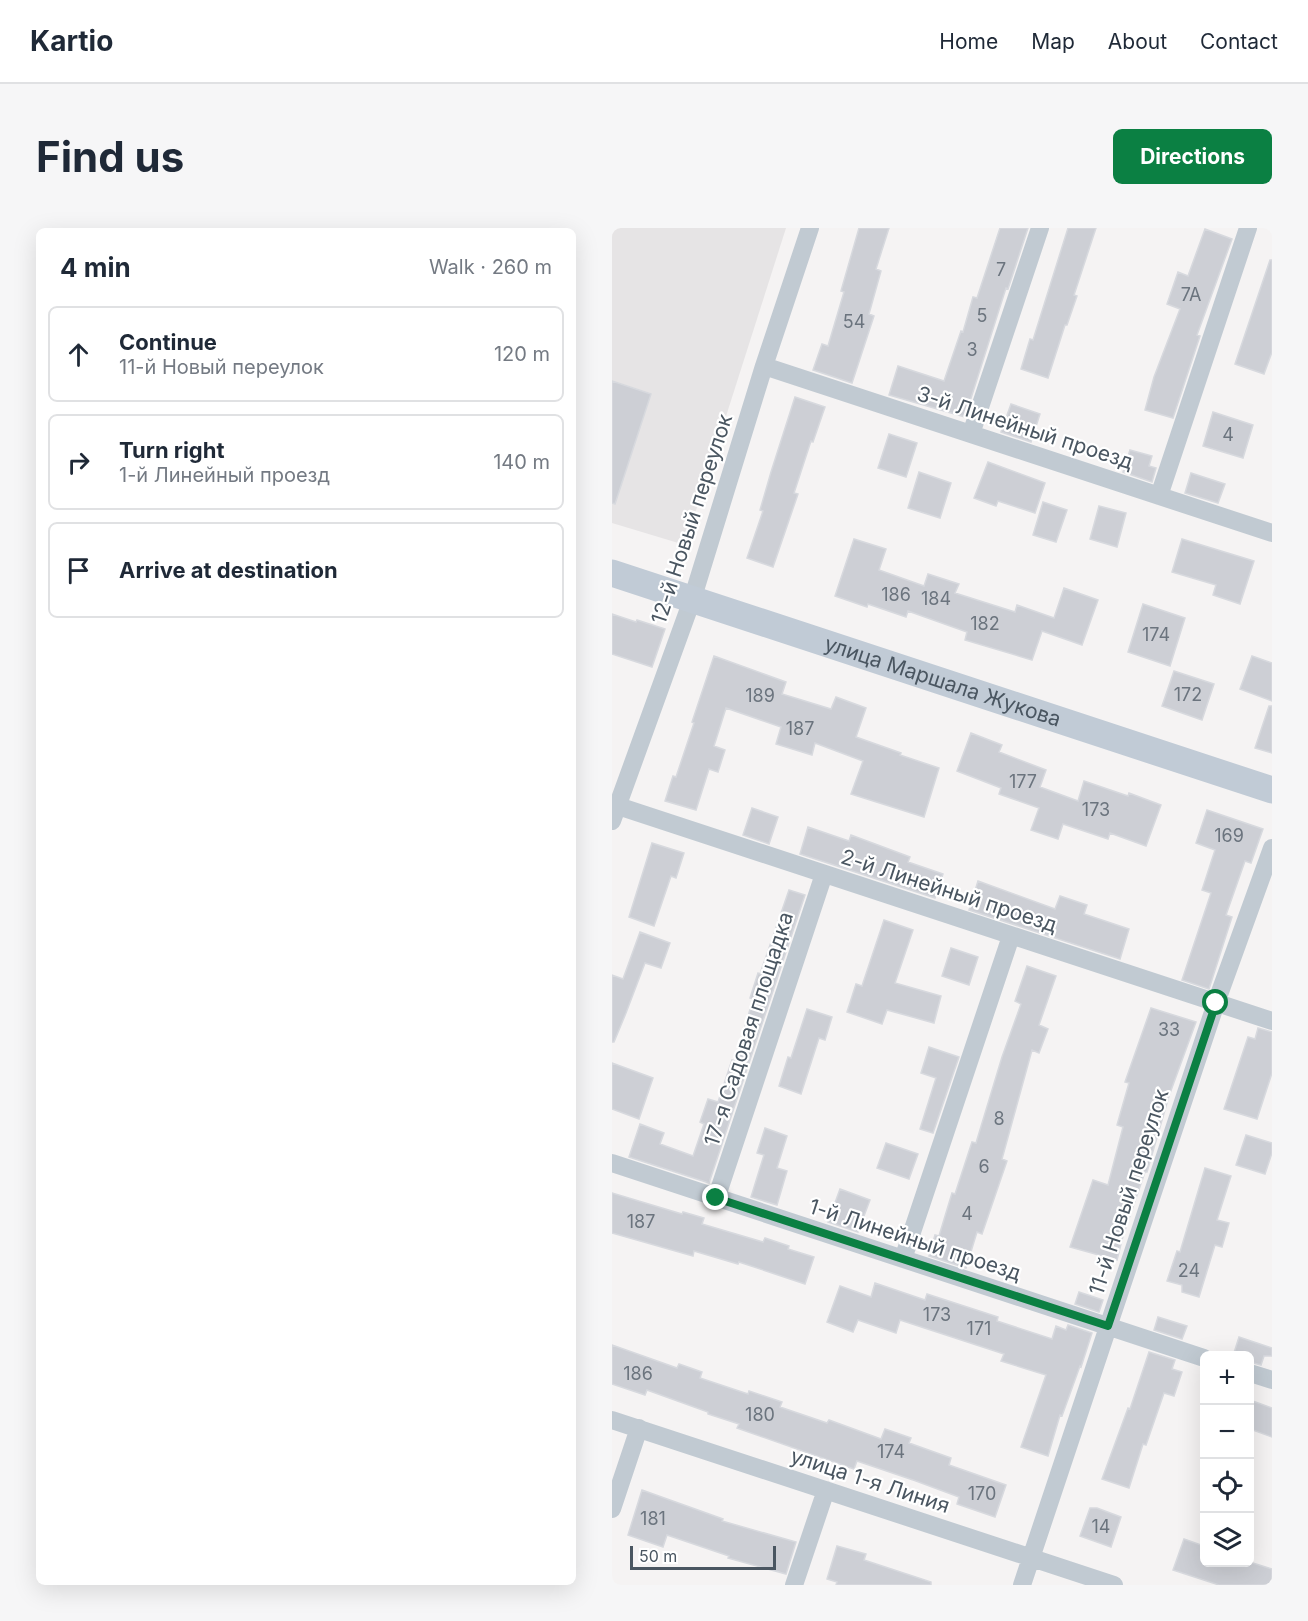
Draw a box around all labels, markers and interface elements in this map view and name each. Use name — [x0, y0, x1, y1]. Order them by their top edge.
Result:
text: Kartio — [30, 24, 113, 58]
text: Home — [939, 29, 998, 54]
text: Map — [1031, 29, 1075, 54]
text: About — [1108, 29, 1167, 54]
text: Contact — [1200, 29, 1278, 54]
button: Directions — [1113, 129, 1272, 184]
text: Find us — [36, 131, 184, 182]
text: 4 min — [60, 252, 131, 283]
text: Walk · 260 m — [429, 255, 552, 279]
house number: 7 — [996, 259, 1006, 280]
house number: 7А — [1181, 284, 1201, 305]
house number: 5 — [977, 305, 987, 326]
house number: 54 — [843, 311, 865, 332]
text: Continue — [119, 329, 217, 355]
icon: ahead — [62, 338, 95, 371]
house number: 3 — [966, 339, 978, 360]
text: 120 m — [494, 342, 550, 366]
text: 11-й Новый переулок — [119, 355, 324, 379]
street label: 3-й Линейный проезд — [914, 381, 1136, 474]
street label: 12-й Новый переулок — [646, 410, 737, 627]
house number: 4 — [1222, 424, 1234, 445]
text: Turn right — [119, 437, 225, 463]
icon: right — [62, 446, 95, 479]
text: 140 m — [493, 450, 550, 474]
text: 1-й Линейный проезд — [119, 463, 330, 487]
icon: arrive — [62, 554, 95, 587]
text: Arrive at destination — [119, 557, 338, 583]
house number: 186 — [881, 584, 911, 605]
house number: 184 — [921, 588, 951, 609]
house number: 182 — [970, 613, 1000, 634]
house number: 174 — [1142, 624, 1170, 645]
street label: улица Маршала Жукова — [821, 631, 1064, 732]
house number: 172 — [1174, 684, 1202, 705]
house number: 189 — [745, 685, 775, 706]
house number: 187 — [786, 718, 814, 739]
house number: 177 — [1009, 771, 1037, 792]
house number: 173 — [1082, 799, 1110, 820]
house number: 169 — [1214, 825, 1244, 846]
street label: 2-й Линейный проезд — [838, 844, 1060, 937]
street label: 17-я Садовая площадка — [699, 909, 798, 1149]
route start — [1202, 989, 1228, 1015]
house number: 33 — [1158, 1019, 1180, 1040]
street label: 11-й Новый переулок — [1083, 1085, 1174, 1298]
house number: 8 — [993, 1108, 1005, 1129]
house number: 6 — [978, 1156, 990, 1177]
route end — [702, 1184, 728, 1210]
street label: 1-й Линейный проезд — [806, 1193, 1024, 1286]
house number: 4 — [961, 1203, 973, 1224]
house number: 187 — [627, 1211, 655, 1232]
house number: 24 — [1178, 1260, 1200, 1281]
house number: 173 — [923, 1304, 951, 1325]
house number: 171 — [967, 1318, 991, 1339]
map controls — [1200, 1351, 1254, 1567]
button: + — [1200, 1351, 1254, 1405]
house number: 186 — [623, 1363, 653, 1384]
house number: 180 — [745, 1404, 775, 1425]
button: − — [1200, 1405, 1254, 1459]
house number: 174 — [877, 1441, 905, 1462]
street label: улица 1-я Линия — [787, 1443, 953, 1518]
button: locate — [1200, 1459, 1254, 1513]
house number: 170 — [968, 1483, 996, 1504]
house number: 181 — [640, 1508, 666, 1529]
button: layers — [1200, 1513, 1254, 1567]
house number: 14 — [1092, 1516, 1110, 1537]
scale bar — [630, 1543, 776, 1570]
text: 50 m — [639, 1546, 677, 1566]

